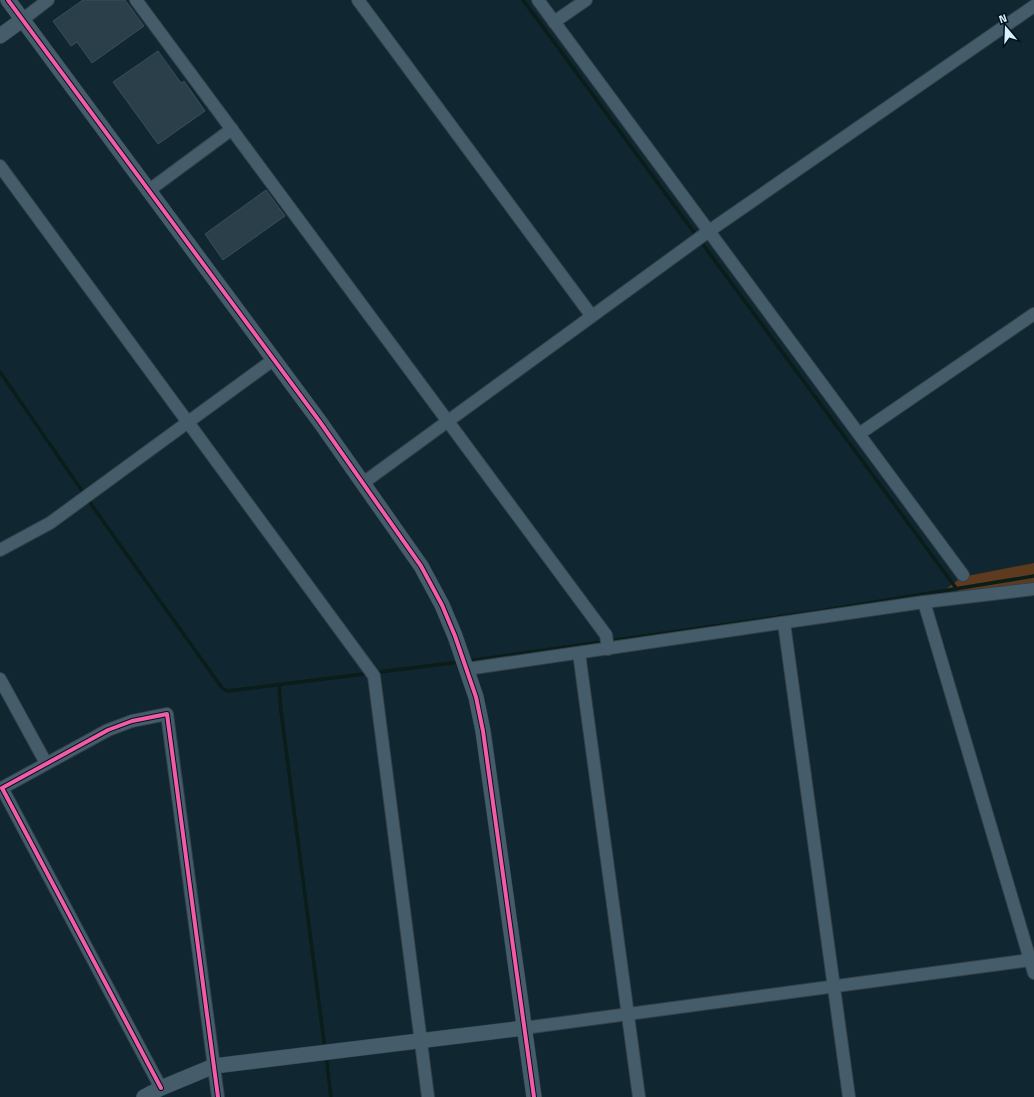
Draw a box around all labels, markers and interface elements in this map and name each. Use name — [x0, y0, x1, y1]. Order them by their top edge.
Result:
north arrow — [986, 8, 1026, 48]
text: N — [997, 10, 1009, 27]

